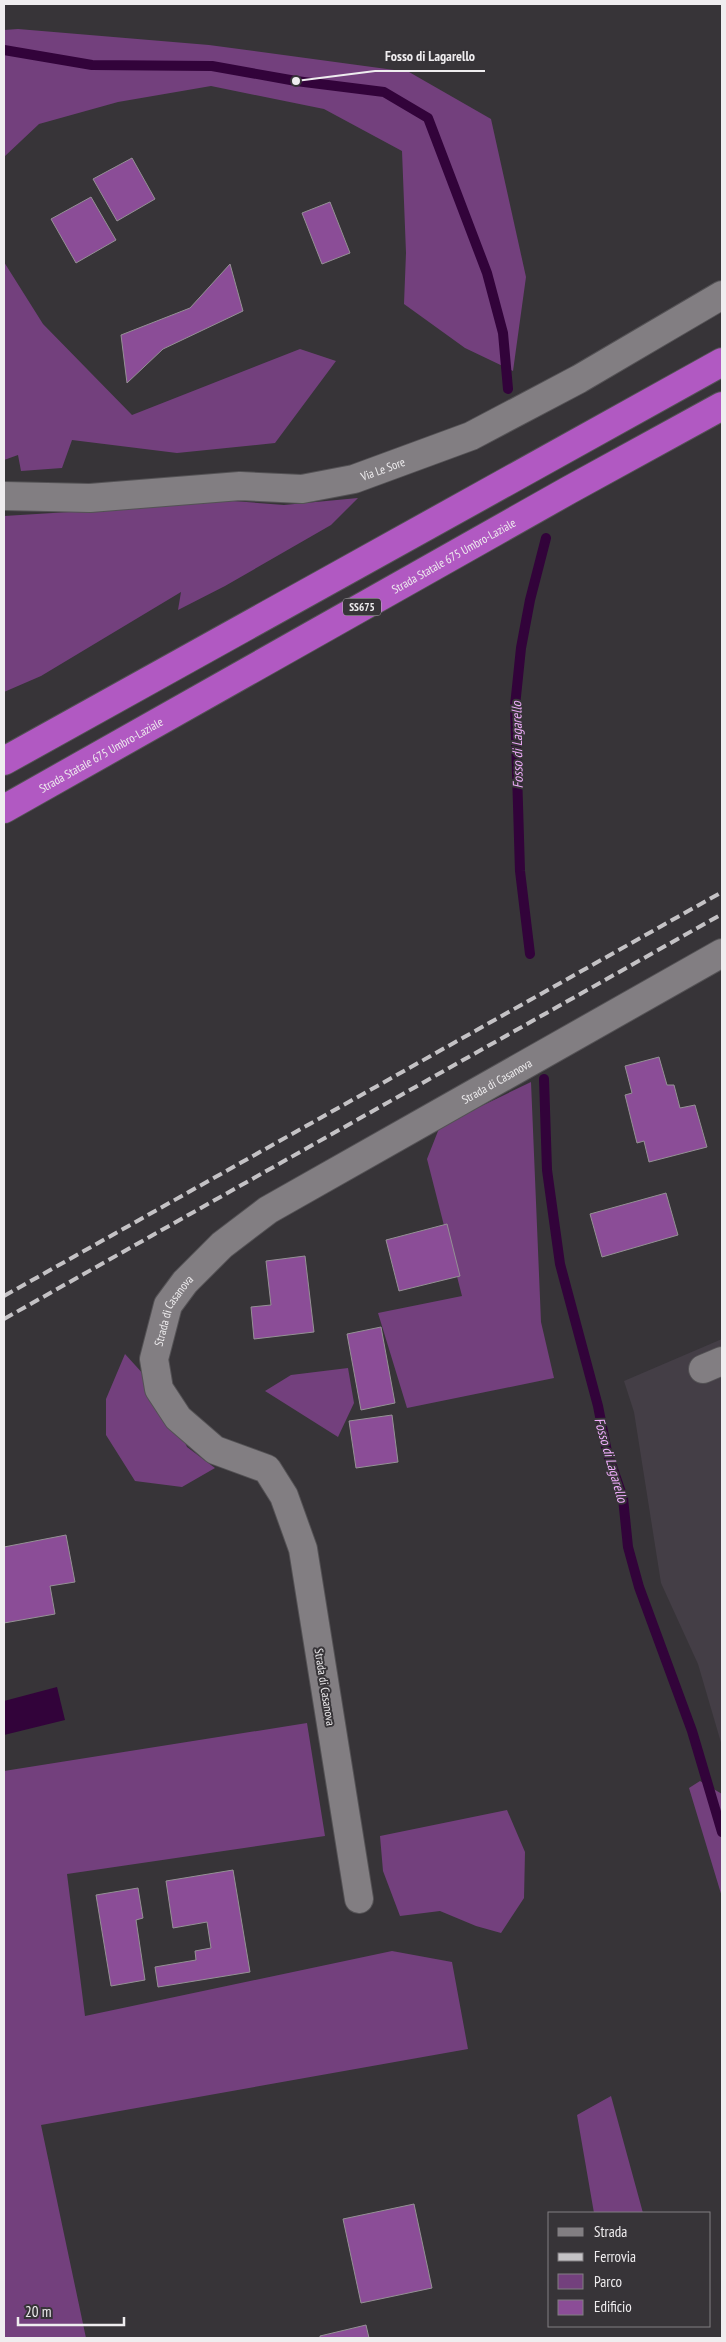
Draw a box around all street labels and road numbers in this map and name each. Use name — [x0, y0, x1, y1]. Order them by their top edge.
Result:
street label: Via Le Sore — [357, 453, 407, 484]
street label: Strada Statale 675 Umbro-Laziale — [389, 514, 518, 596]
road number: SS675 — [343, 598, 381, 616]
street label: Strada Statale 675 Umbro-Laziale — [36, 713, 165, 795]
street label: Strada di Casanova — [459, 1055, 534, 1107]
street label: Strada di Casanova — [150, 1271, 196, 1348]
street label: Strada di Casanova — [311, 1647, 339, 1727]

